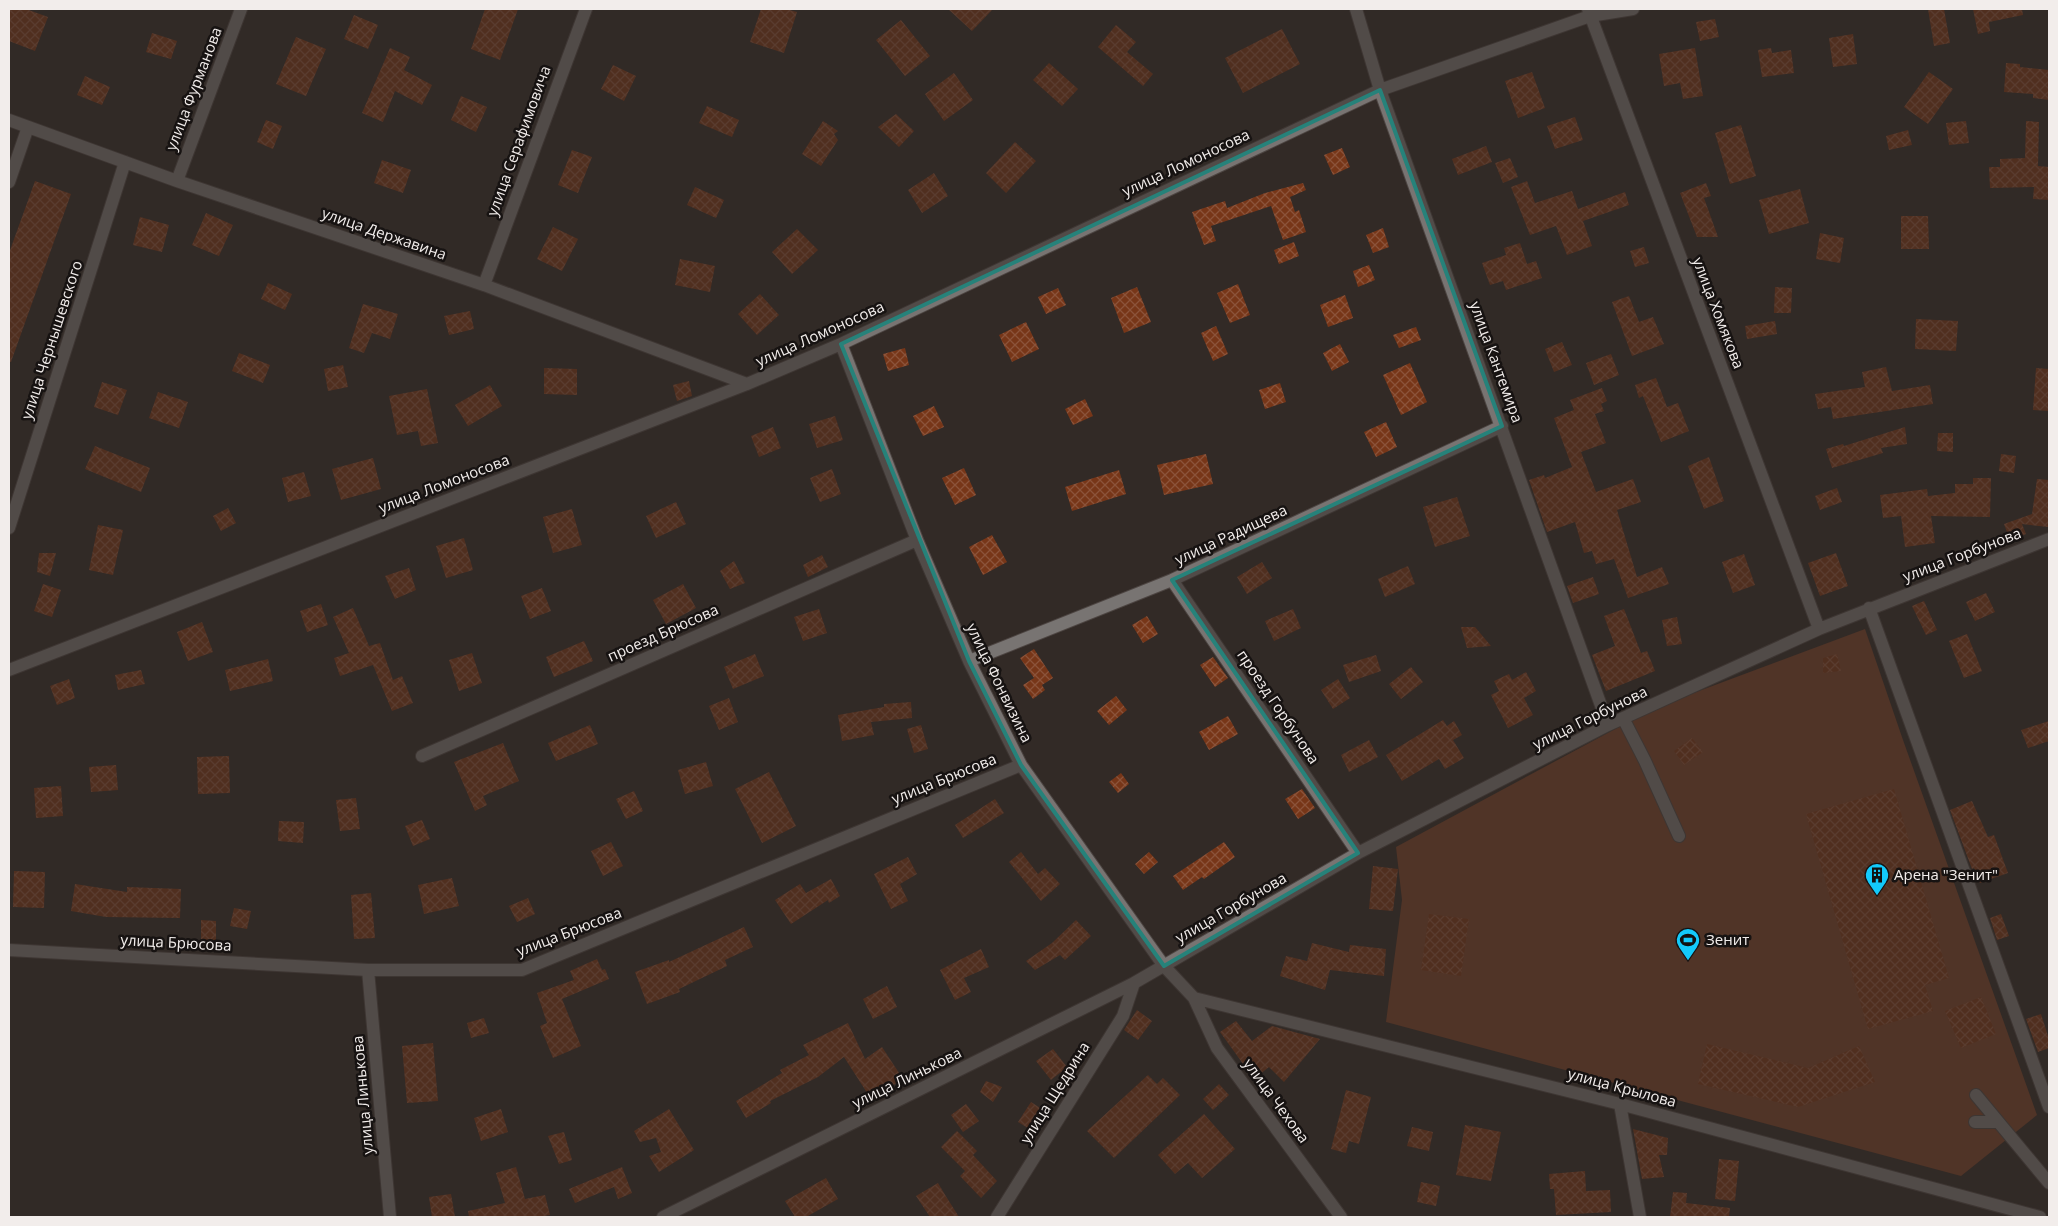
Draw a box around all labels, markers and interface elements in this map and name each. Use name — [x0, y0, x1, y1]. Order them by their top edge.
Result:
street label: улица Фурманова — [160, 24, 226, 153]
street label: улица Серафимовича — [482, 63, 555, 219]
street label: улица Ломоносова — [1119, 124, 1253, 200]
street label: улица Державина — [319, 202, 449, 264]
street label: улица Хомякова — [1688, 254, 1749, 371]
street label: улица Чернышевского — [16, 258, 86, 422]
street label: улица Ломоносова — [752, 296, 887, 370]
street label: улица Кантемира — [1466, 298, 1528, 425]
street label: улица Ломоносова — [375, 449, 512, 517]
street label: улица Радищева — [1171, 499, 1290, 569]
street label: улица Горбунова — [1900, 522, 2024, 586]
street label: проезд Брюсова — [604, 599, 721, 666]
street label: улица Фонвизина — [962, 620, 1037, 746]
street label: проезд Горбунова — [1233, 645, 1324, 767]
street label: улица Горбунова — [1529, 681, 1650, 754]
street label: улица Брюсова — [888, 748, 999, 808]
building icon: Арена "Зенит" — [1864, 862, 1890, 896]
place label: Арена "Зенит" — [1894, 864, 1998, 884]
street label: улица Горбунова — [1171, 867, 1290, 947]
street label: улица Брюсова — [513, 902, 624, 960]
sports icon: Зенит — [1675, 927, 1701, 961]
street label: улица Брюсова — [120, 929, 232, 955]
place label: Зенит — [1706, 929, 1749, 949]
street label: улица Линькова — [347, 1035, 377, 1155]
street label: улица Щедрина — [1015, 1038, 1093, 1147]
street label: улица Линькова — [849, 1042, 965, 1112]
street label: улица Чехова — [1239, 1054, 1314, 1147]
street label: улица Крылова — [1566, 1063, 1679, 1111]

